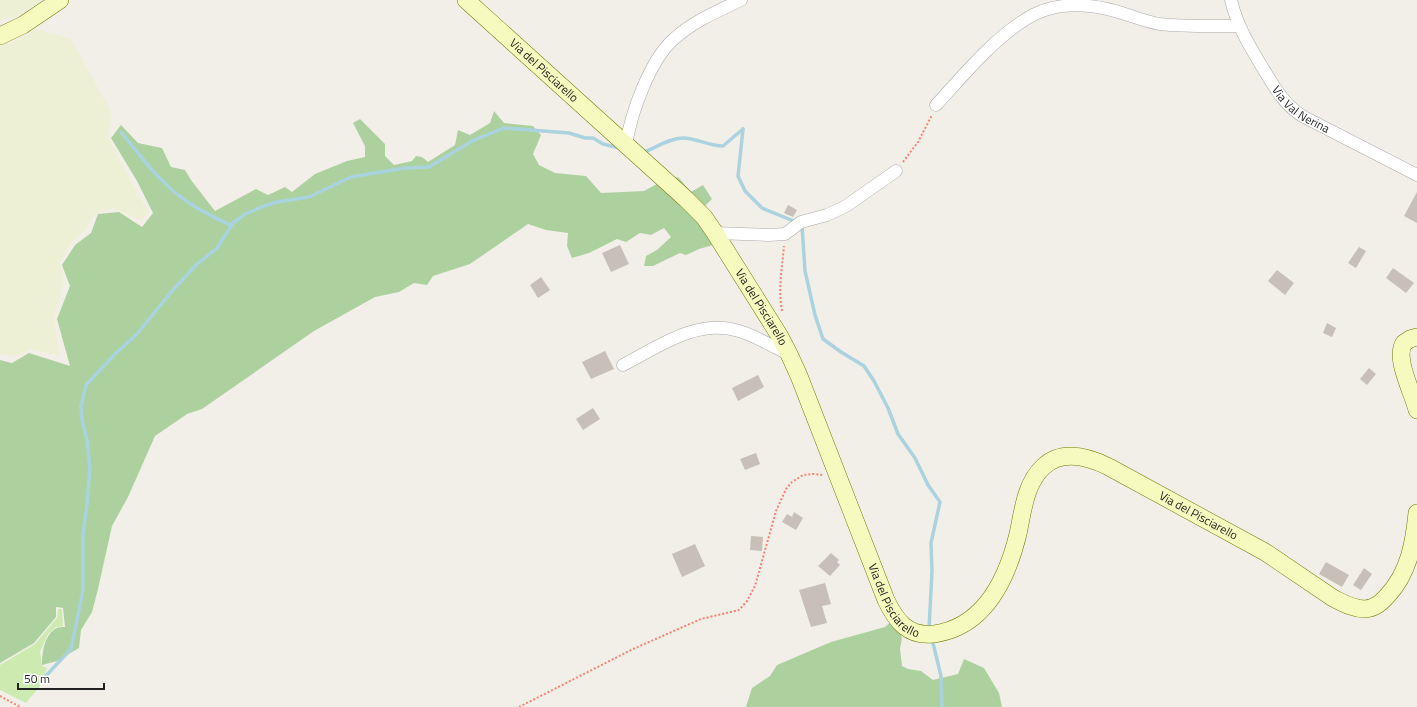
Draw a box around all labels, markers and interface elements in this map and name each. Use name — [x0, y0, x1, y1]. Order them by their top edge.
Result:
street label: Via del Pisciarello — [505, 34, 583, 106]
street label: Via Val Nerina — [1267, 82, 1333, 138]
street label: Via del Pisciarello — [731, 265, 793, 349]
street label: Via del Pisciarello — [1156, 486, 1242, 545]
street label: Via del Pisciarello — [864, 560, 922, 642]
scale bar — [18, 665, 104, 691]
text: 50 m — [24, 669, 50, 688]

